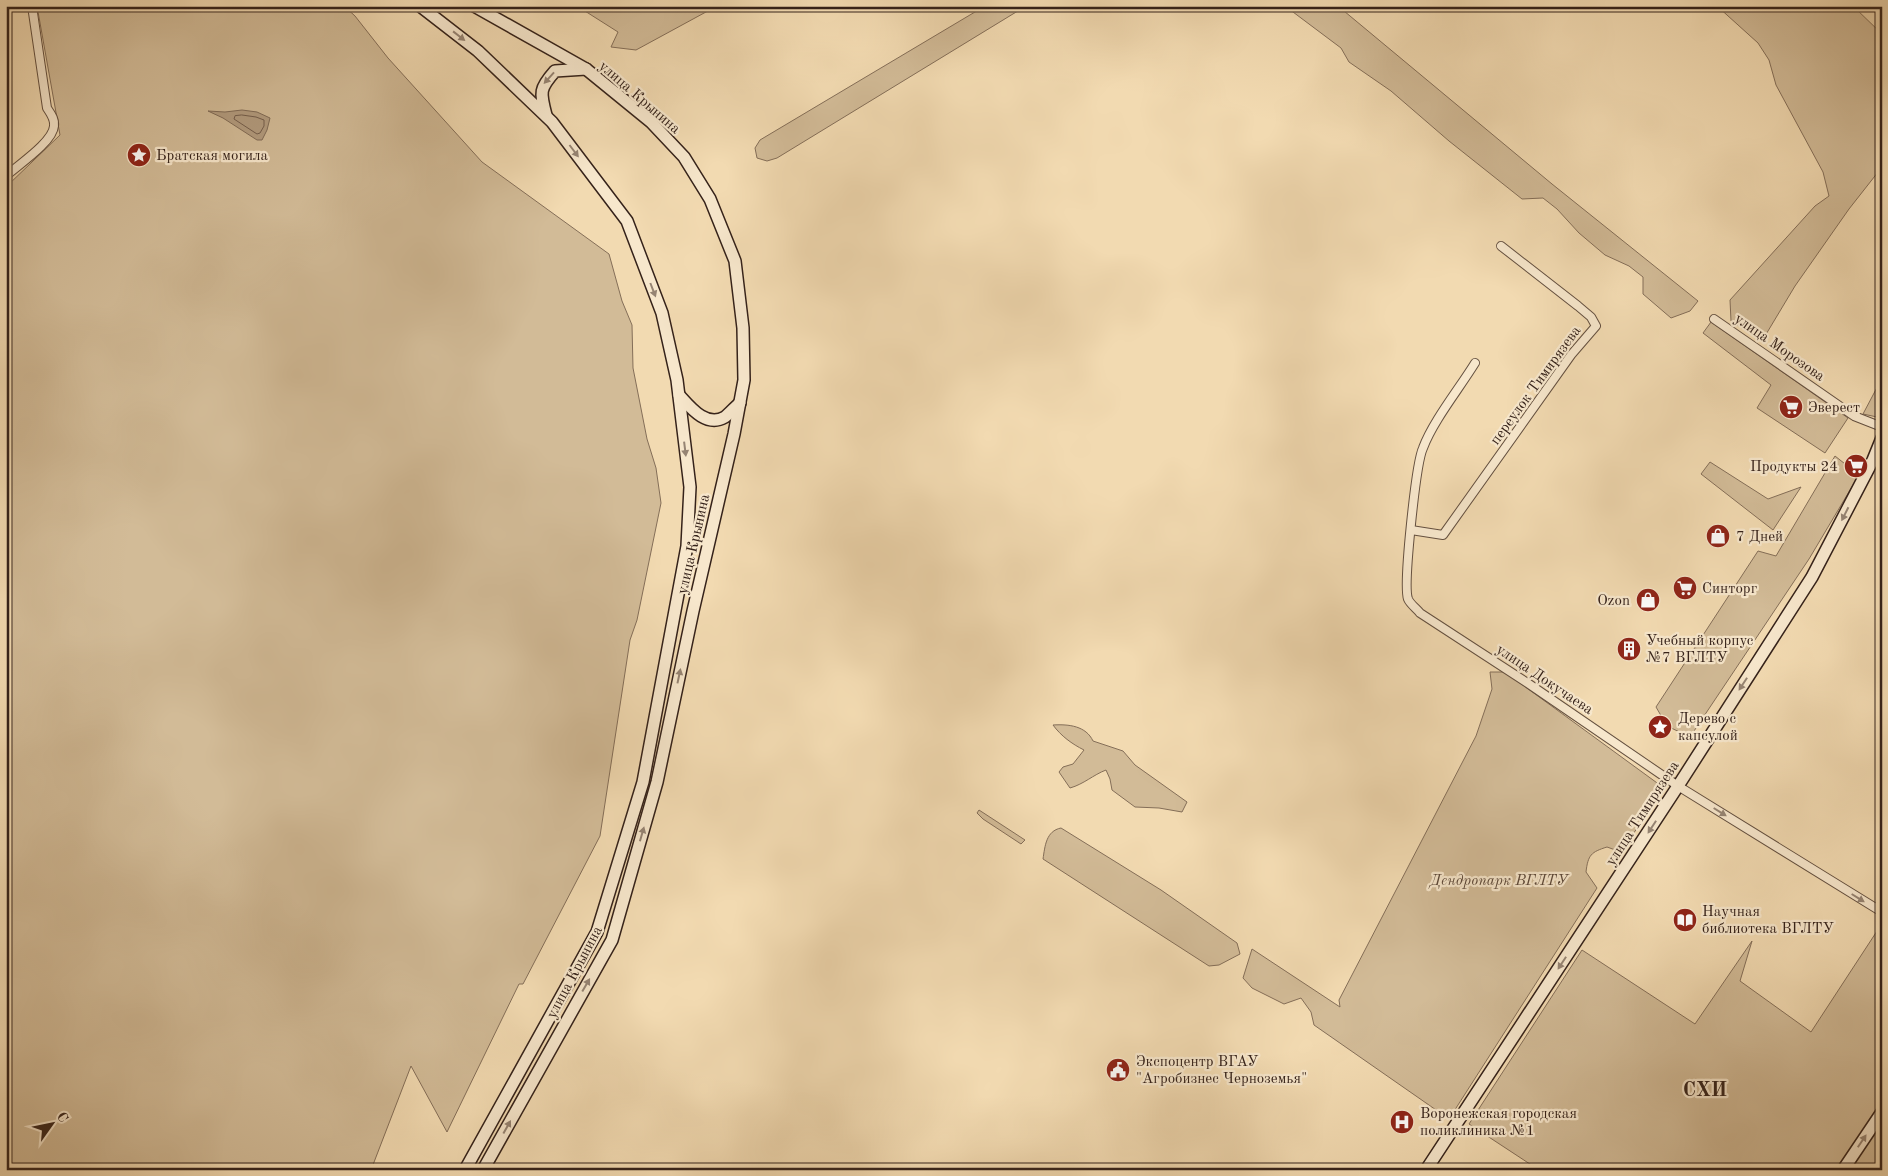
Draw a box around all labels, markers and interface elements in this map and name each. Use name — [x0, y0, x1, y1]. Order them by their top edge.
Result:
one-way arrow — [452, 31, 465, 42]
street label: улица Крынина — [595, 59, 683, 138]
one-way arrow — [543, 72, 555, 84]
place icon: Братская могила — [126, 142, 152, 168]
one-way arrow — [568, 144, 579, 157]
place label: Братская могила — [156, 149, 269, 164]
one-way arrow — [650, 283, 658, 297]
street label: улица Морозова — [1731, 312, 1827, 385]
street label: переулок Тимирязева — [1488, 323, 1585, 448]
supermarket icon: Эверест — [1778, 394, 1804, 420]
place label: Эверест — [1808, 401, 1860, 416]
one-way arrow — [681, 441, 689, 457]
supermarket icon: Продукты 24 — [1843, 453, 1869, 479]
place label: Продукты 24 — [1750, 460, 1838, 475]
street label: улица Крынина — [676, 492, 713, 596]
one-way arrow — [1841, 507, 1849, 522]
shop icon: 7 Дней — [1705, 523, 1731, 549]
place label: 7 Дней — [1736, 530, 1783, 545]
supermarket icon: Синторг — [1672, 575, 1698, 601]
place label: Синторг — [1702, 582, 1757, 597]
shop icon: Ozon — [1635, 587, 1661, 613]
place label: Ozon — [1597, 594, 1630, 609]
place label: Учебный корпус №7 ВГЛТУ — [1646, 634, 1754, 666]
building icon: Учебный корпус №7 ВГЛТУ — [1616, 636, 1642, 662]
street label: улица Докучаева — [1493, 642, 1596, 718]
one-way arrow — [676, 667, 684, 683]
one-way arrow — [1739, 677, 1748, 690]
place label: Дерево с капсулой — [1678, 712, 1738, 744]
place icon: Дерево с капсулой — [1647, 714, 1673, 740]
street label: улица Тимирязева — [1604, 758, 1683, 869]
one-way arrow — [1713, 807, 1726, 816]
one-way arrow — [1647, 820, 1656, 834]
one-way arrow — [638, 826, 646, 841]
park label: Дендропарк ВГЛТУ — [1428, 874, 1570, 889]
one-way arrow — [1851, 893, 1864, 902]
place label: Научная библиотека ВГЛТУ — [1702, 905, 1835, 937]
library icon: Научная библиотека ВГЛТУ — [1672, 907, 1698, 933]
street label: улица Крынина — [545, 924, 606, 1021]
one-way arrow — [1557, 956, 1567, 969]
one-way arrow — [581, 978, 590, 992]
place label: Экспоцентр ВГАУ "Агробизнес Черноземья" — [1136, 1055, 1307, 1087]
public building icon: Экспоцентр ВГАУ "Агробизнес Черноземья" — [1105, 1057, 1131, 1083]
district label: СХИ — [1683, 1081, 1727, 1101]
north arrow — [28, 1098, 78, 1148]
place label: Воронежская городская поликлиника №1 — [1420, 1107, 1577, 1139]
hospital icon: Воронежская городская поликлиника №1 — [1389, 1109, 1415, 1135]
text: С — [54, 1110, 70, 1125]
one-way arrow — [503, 1120, 511, 1134]
one-way arrow — [1857, 1134, 1867, 1148]

